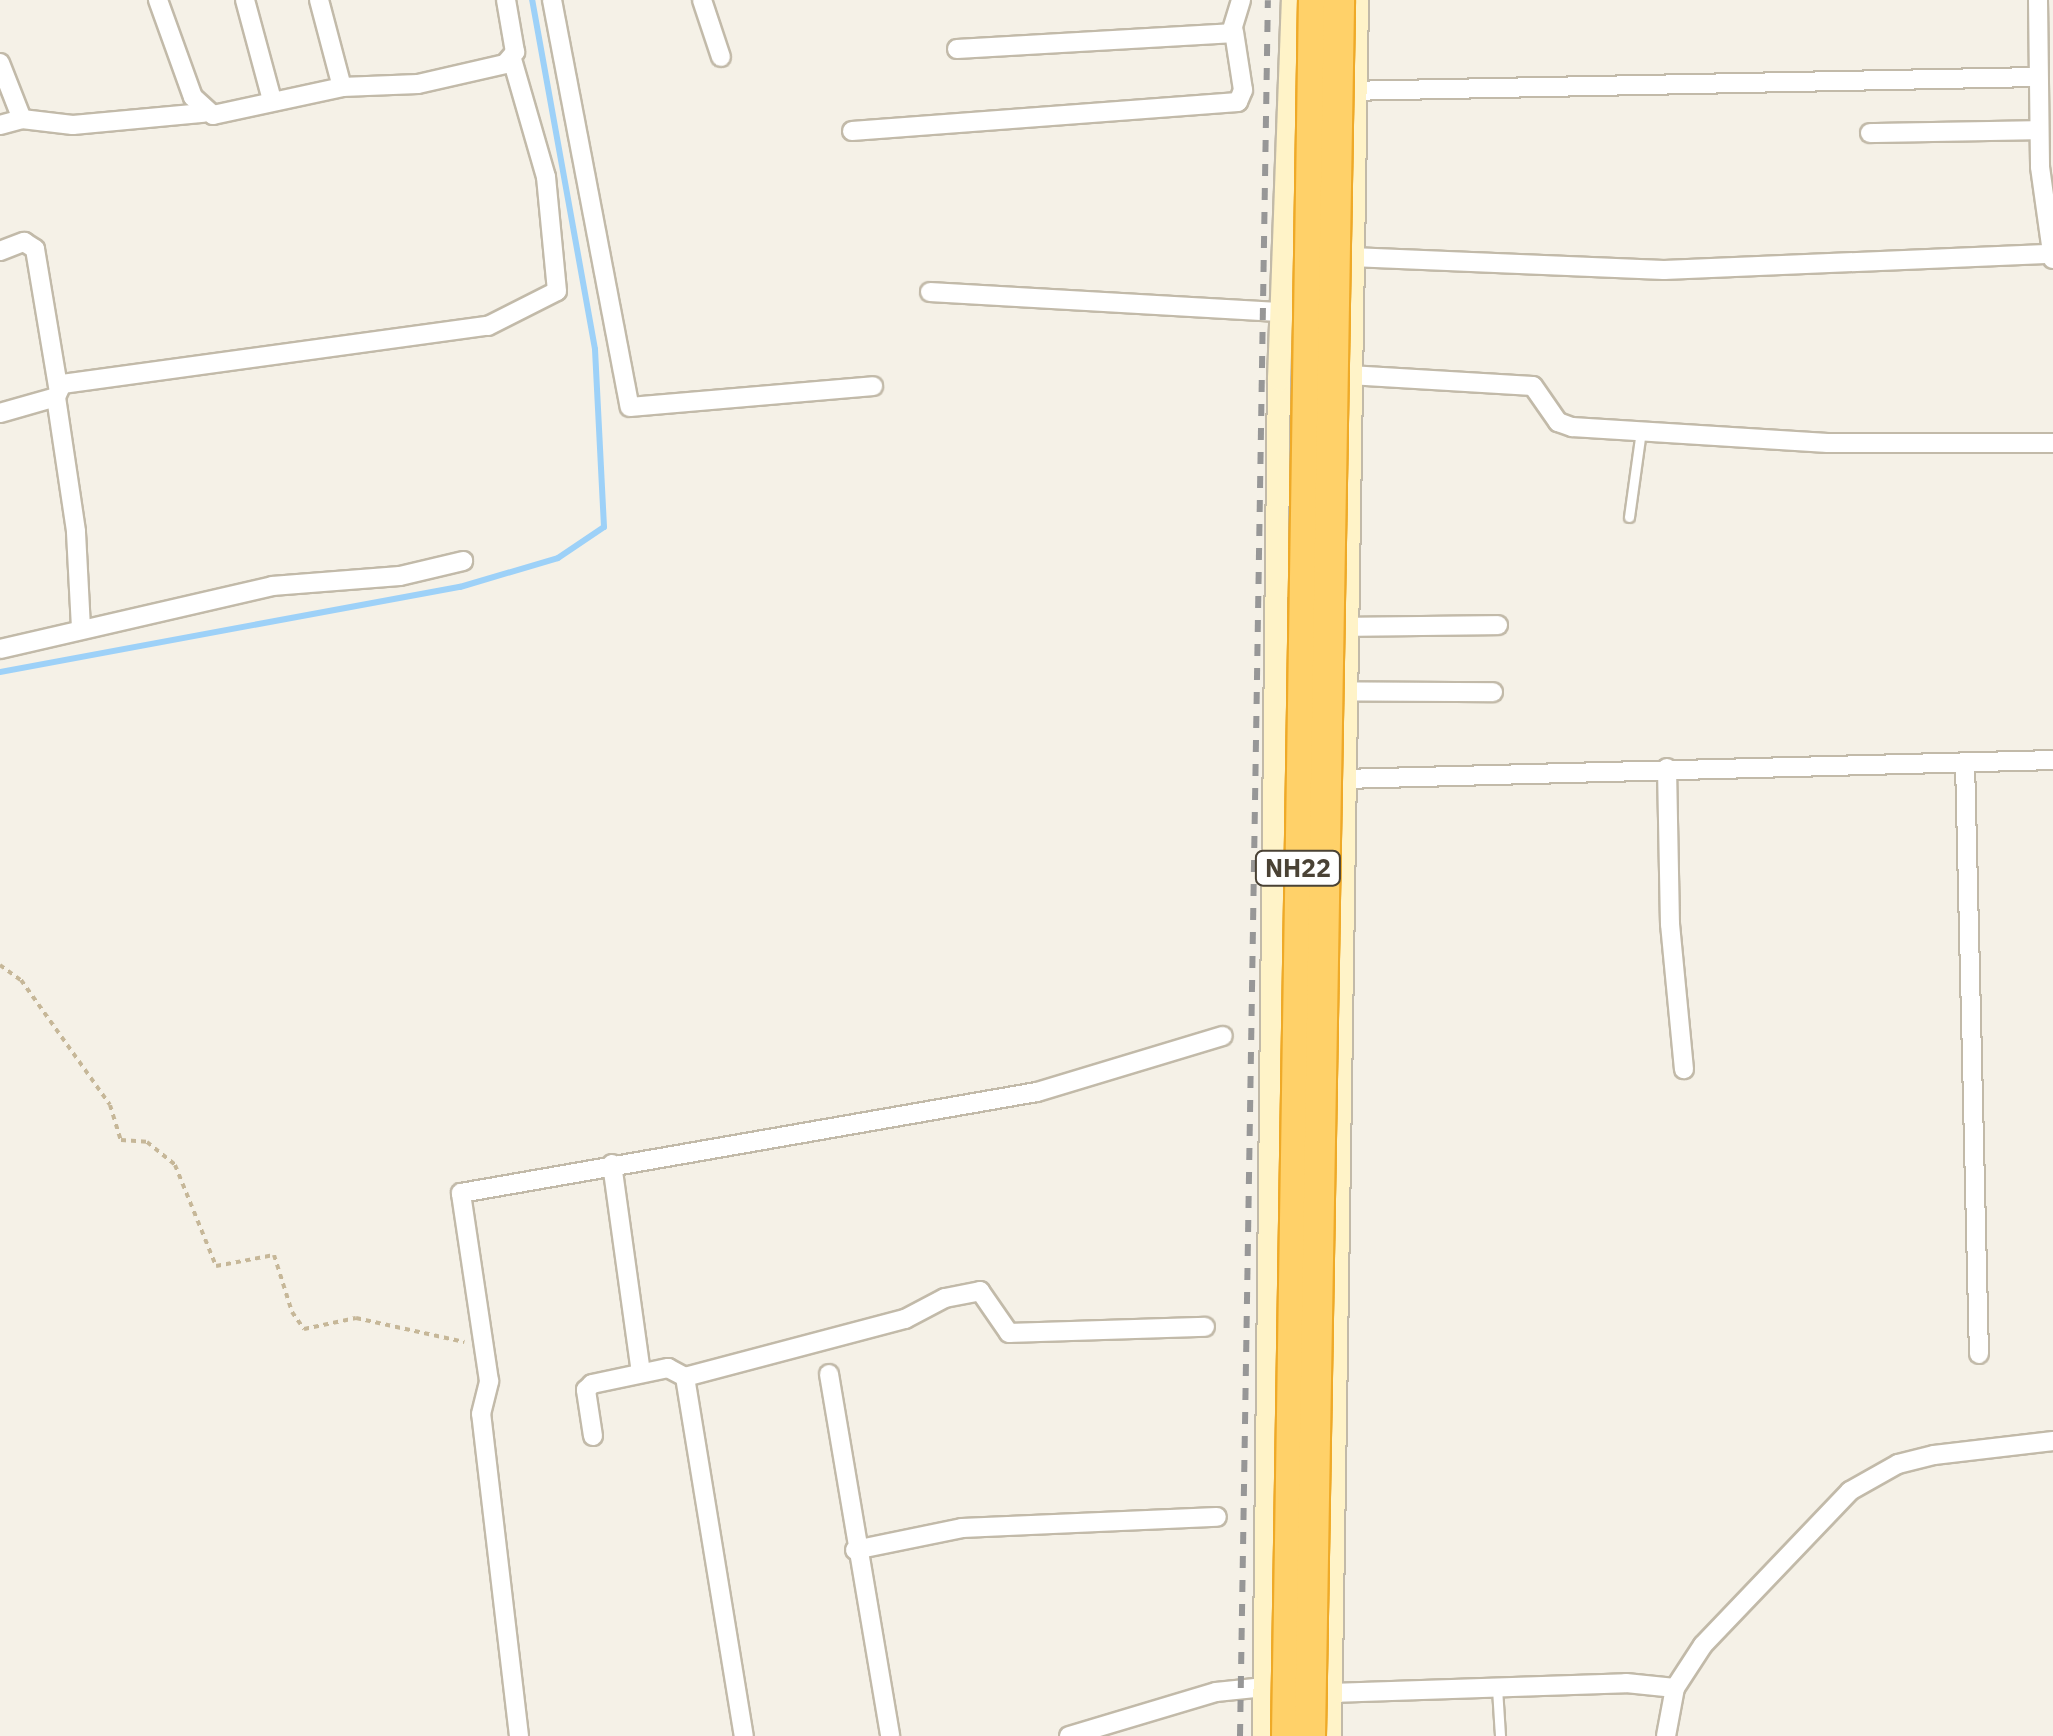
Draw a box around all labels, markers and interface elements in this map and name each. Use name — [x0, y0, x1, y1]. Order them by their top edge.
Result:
road number: NH22 — [1253, 848, 1343, 888]

